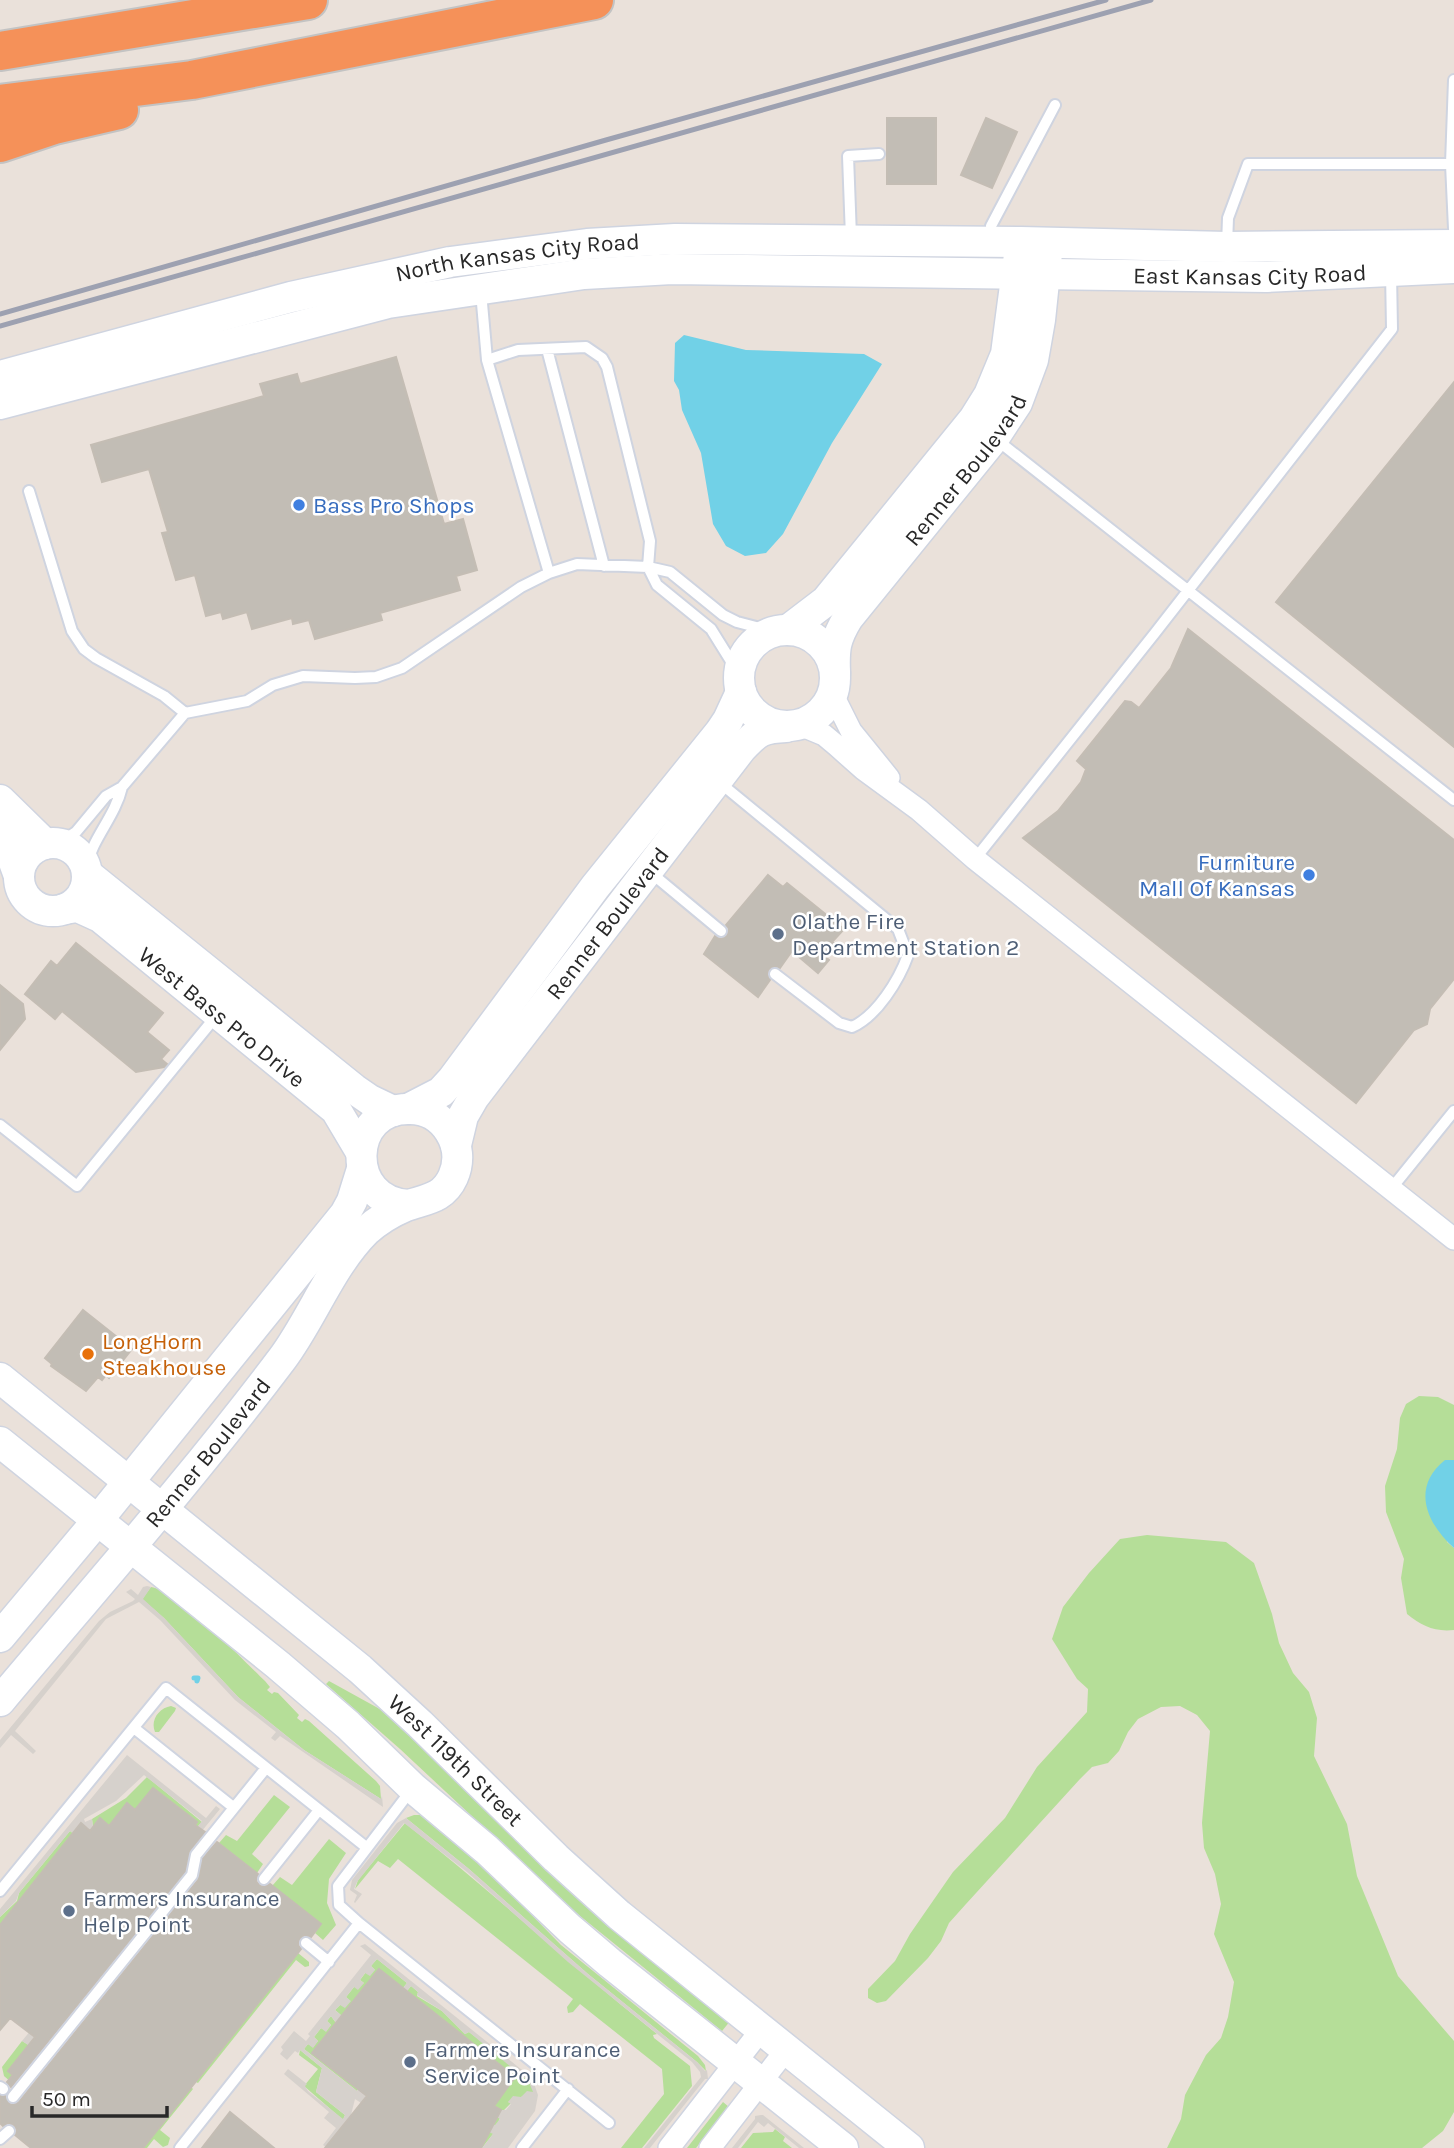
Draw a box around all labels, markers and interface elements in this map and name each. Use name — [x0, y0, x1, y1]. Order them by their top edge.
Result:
street label: North Kansas City Road — [393, 228, 640, 287]
street label: East Kansas City Road — [1133, 259, 1367, 291]
street label: Renner Boulevard — [899, 391, 1032, 551]
place label: Bass Pro Shops — [313, 492, 475, 519]
marker: Bass Pro Shops — [291, 497, 307, 513]
street label: Renner Boulevard — [541, 842, 674, 1005]
place label: Furniture Mall Of Kansas — [1139, 849, 1295, 902]
marker: Furniture Mall Of Kansas — [1301, 867, 1317, 883]
place label: Olathe Fire Department Station 2 — [792, 908, 1019, 961]
marker: Olathe Fire Department Station 2 — [770, 926, 786, 942]
street label: West Bass Pro Drive — [133, 941, 311, 1093]
place label: LongHorn Steakhouse — [102, 1328, 226, 1381]
marker: LongHorn Steakhouse — [80, 1346, 96, 1362]
street label: Renner Boulevard — [139, 1372, 276, 1533]
street label: West 119th Street — [383, 1688, 529, 1832]
place label: Farmers Insurance Help Point — [83, 1885, 280, 1938]
marker: Farmers Insurance Help Point — [61, 1903, 77, 1919]
place label: Farmers Insurance Service Point — [424, 2036, 621, 2089]
marker: Farmers Insurance Service Point — [402, 2054, 418, 2070]
scale bar — [32, 2074, 166, 2118]
text: 50 m — [42, 2087, 91, 2111]

